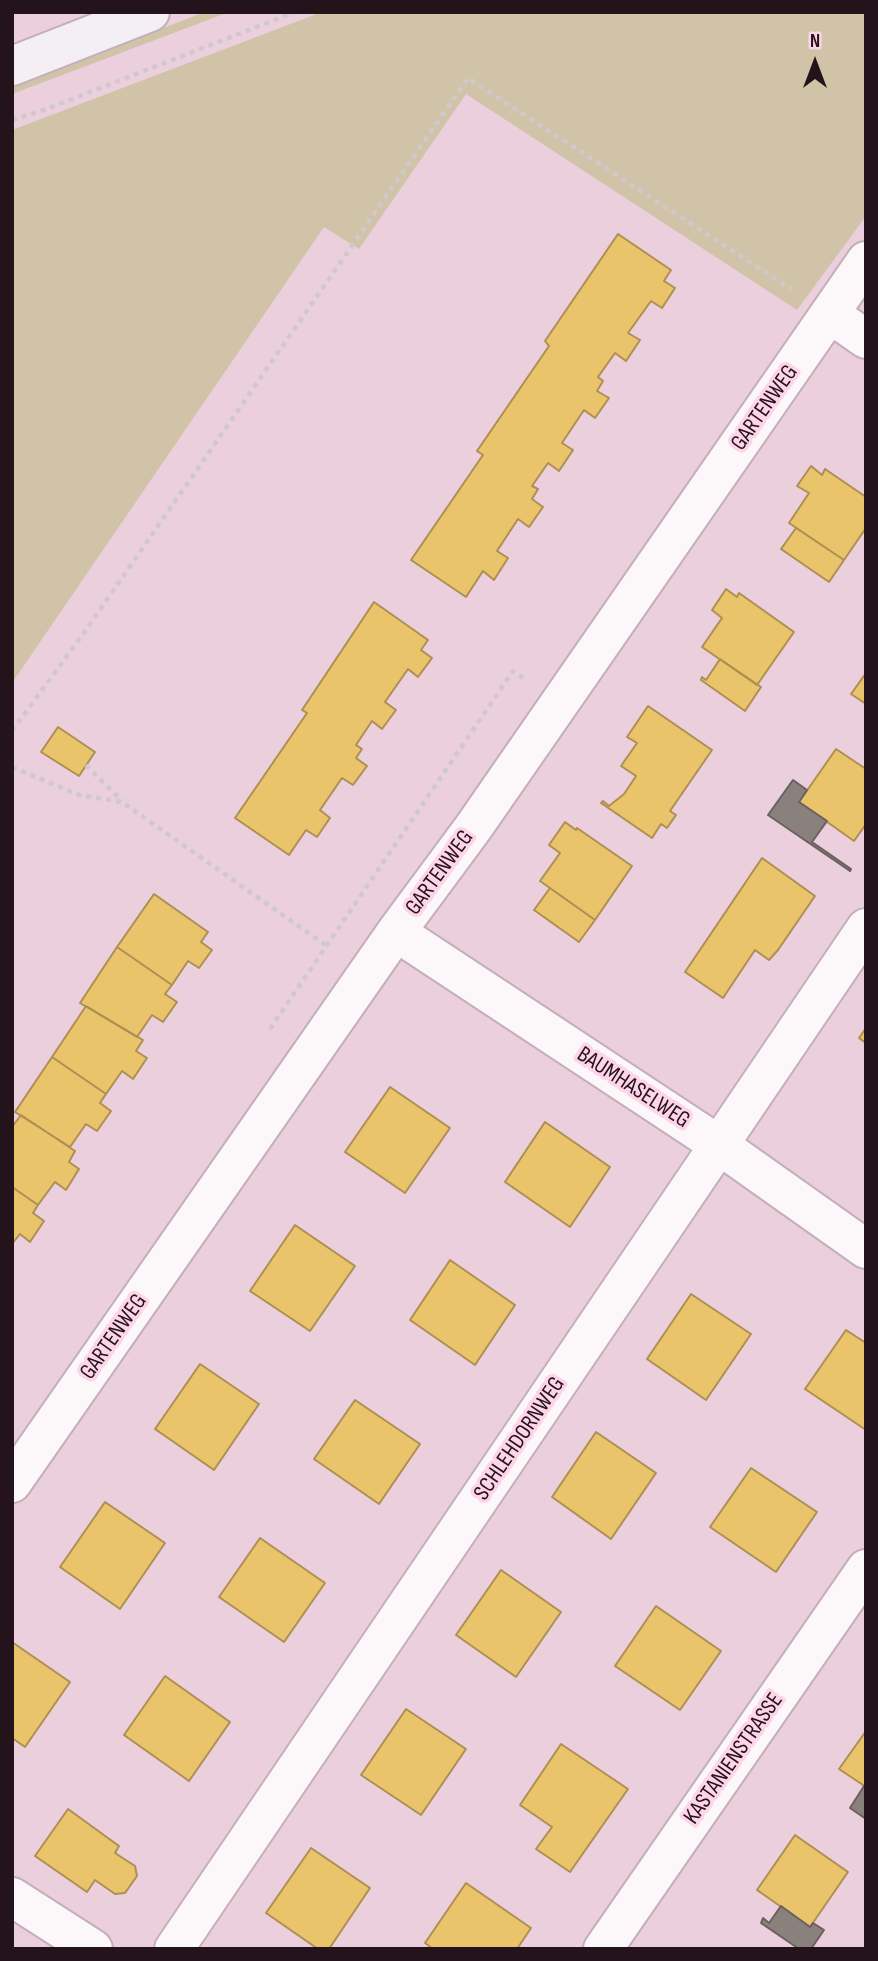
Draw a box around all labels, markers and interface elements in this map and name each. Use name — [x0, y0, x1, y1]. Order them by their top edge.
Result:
north arrow — [780, 28, 850, 98]
text: N — [810, 30, 820, 53]
street label: GARTENWEG — [726, 360, 804, 456]
street label: GARTENWEG — [400, 825, 480, 921]
street label: BAUMHASELWEG — [571, 1041, 695, 1135]
street label: GARTENWEG — [75, 1289, 153, 1385]
street label: SCHLEHDORNWEG — [469, 1372, 571, 1506]
street label: KASTANIENSTRASSE — [679, 1688, 789, 1830]

